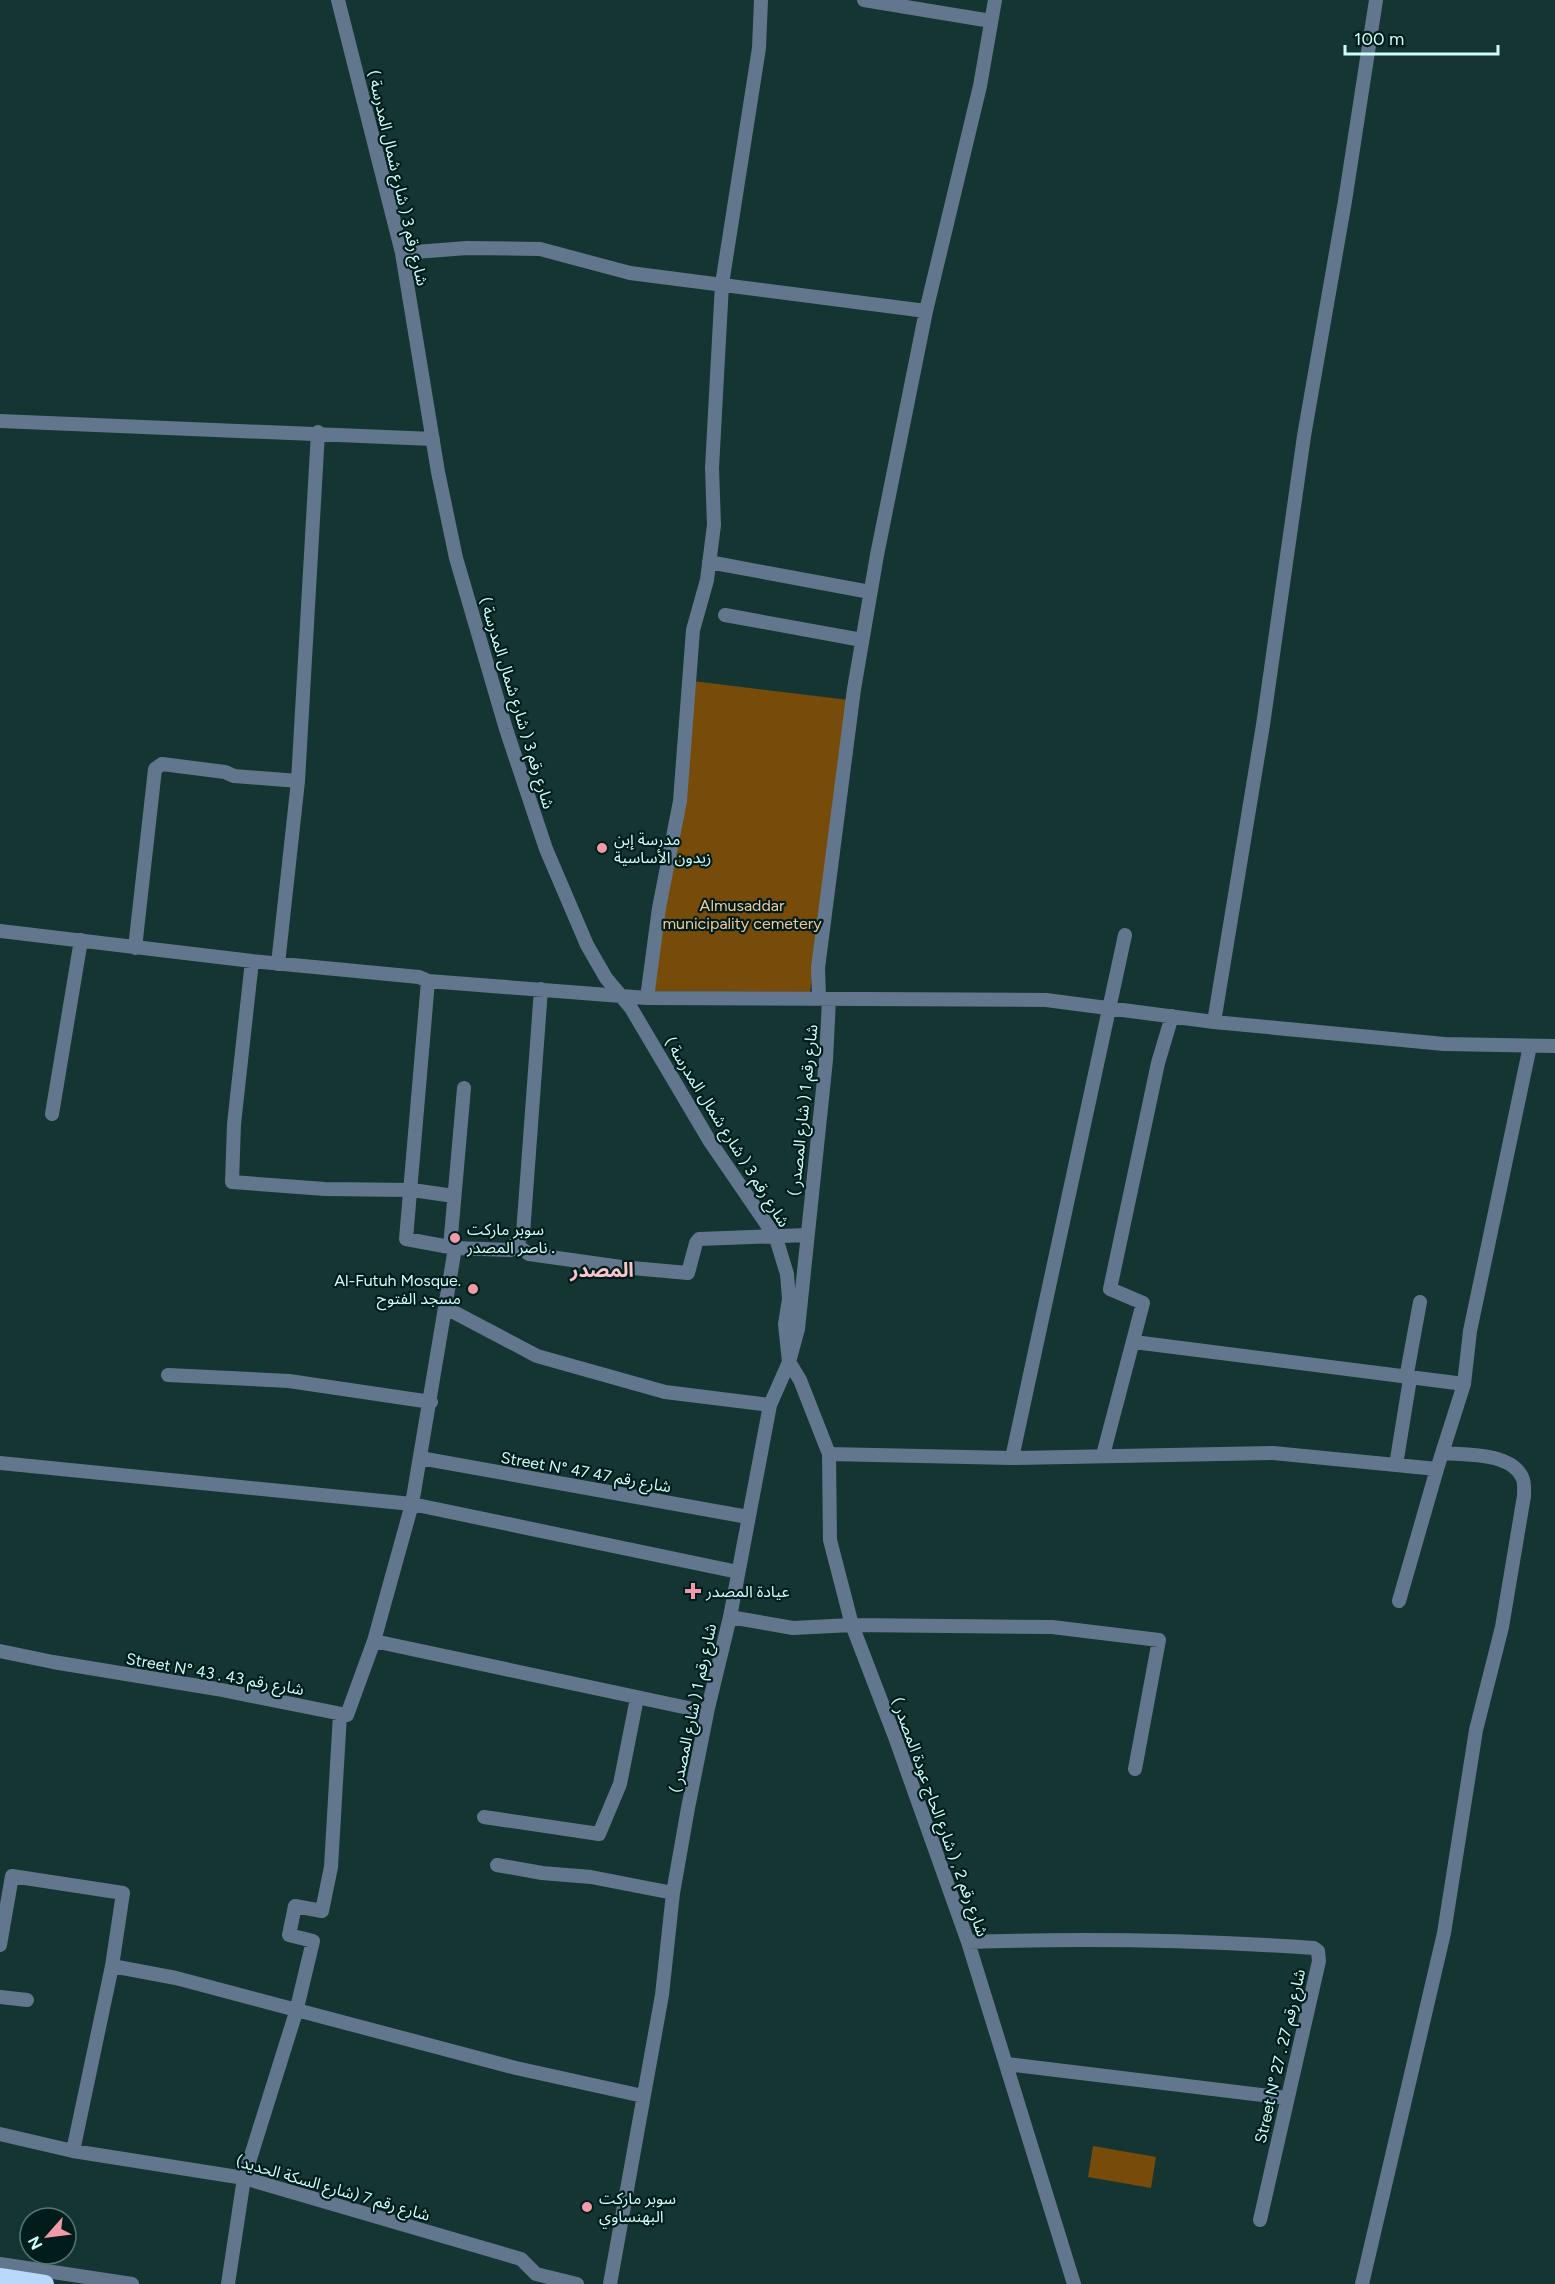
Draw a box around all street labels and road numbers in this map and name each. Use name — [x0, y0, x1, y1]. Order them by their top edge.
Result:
street label: شارع رقم 3 ( شارع شمال المدرسة ) — [361, 68, 432, 288]
street label: شارع رقم 3 ( شارع شمال المدرسة ) — [473, 595, 558, 812]
street label: شارع رقم 1 ( شارع المصدر ) — [785, 1023, 824, 1197]
street label: شارع رقم 3 ( شارع شمال المدرسة ) — [658, 1033, 793, 1232]
street label: Street N° 47 شارع رقم 47 — [499, 1448, 673, 1499]
street label: شارع رقم 1 ( شارع المصدر ) — [666, 1622, 723, 1795]
street label: Street N° 43 . شارع رقم 43 — [124, 1649, 305, 1702]
street label: شارع رقم 2 , ( شارع الحاج عودة المصدر ) — [885, 1695, 992, 1940]
street label: Street N° 27 . شارع رقم 27 — [1251, 1967, 1312, 2146]
street label: شارع رقم 7 (شارع السكة الحديد) — [233, 2151, 432, 2228]

